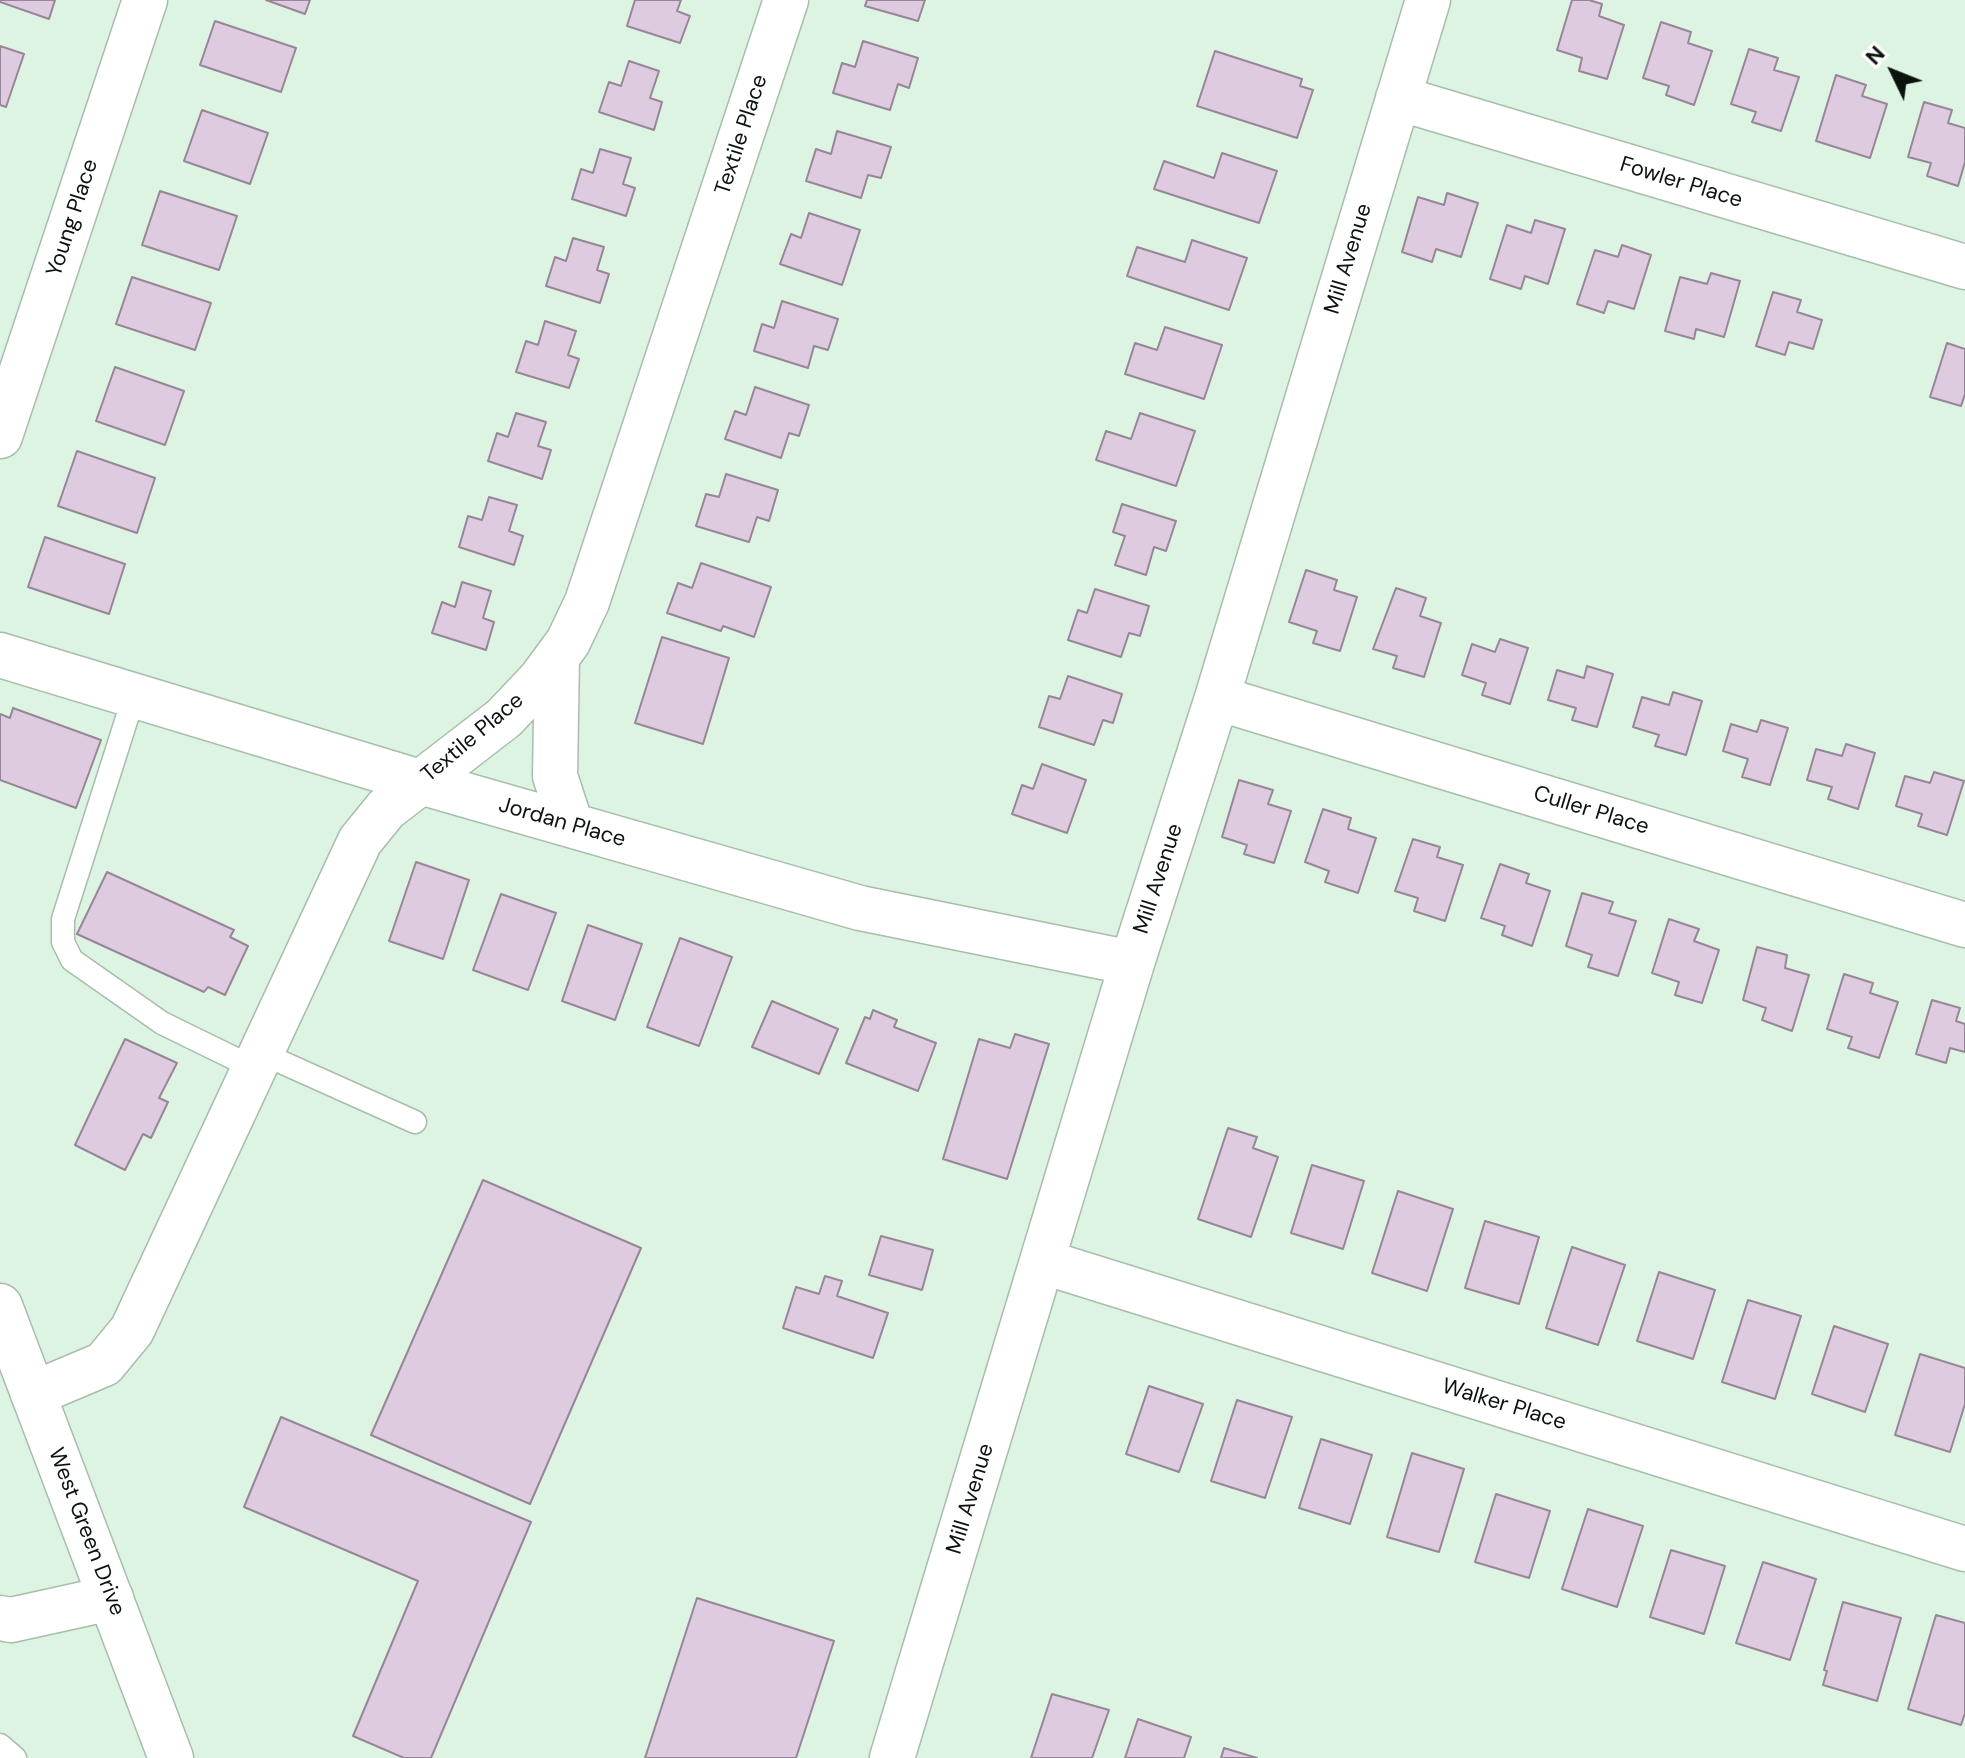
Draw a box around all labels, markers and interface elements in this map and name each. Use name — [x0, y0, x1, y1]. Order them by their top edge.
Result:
north arrow — [1853, 32, 1933, 112]
text: N — [1859, 40, 1891, 71]
street label: Textile Place — [710, 71, 774, 199]
street label: Fowler Place — [1616, 152, 1746, 214]
street label: Young Place — [42, 156, 104, 280]
street label: Mill Avenue — [1320, 201, 1378, 317]
street label: Textile Place — [417, 688, 529, 788]
street label: Culler Place — [1530, 781, 1652, 841]
street label: Jordan Place — [496, 792, 628, 854]
street label: Mill Avenue — [1129, 821, 1189, 937]
street label: Walker Place — [1439, 1374, 1569, 1436]
street label: Mill Avenue — [942, 1441, 1000, 1557]
street label: West Green Drive — [42, 1444, 130, 1620]

